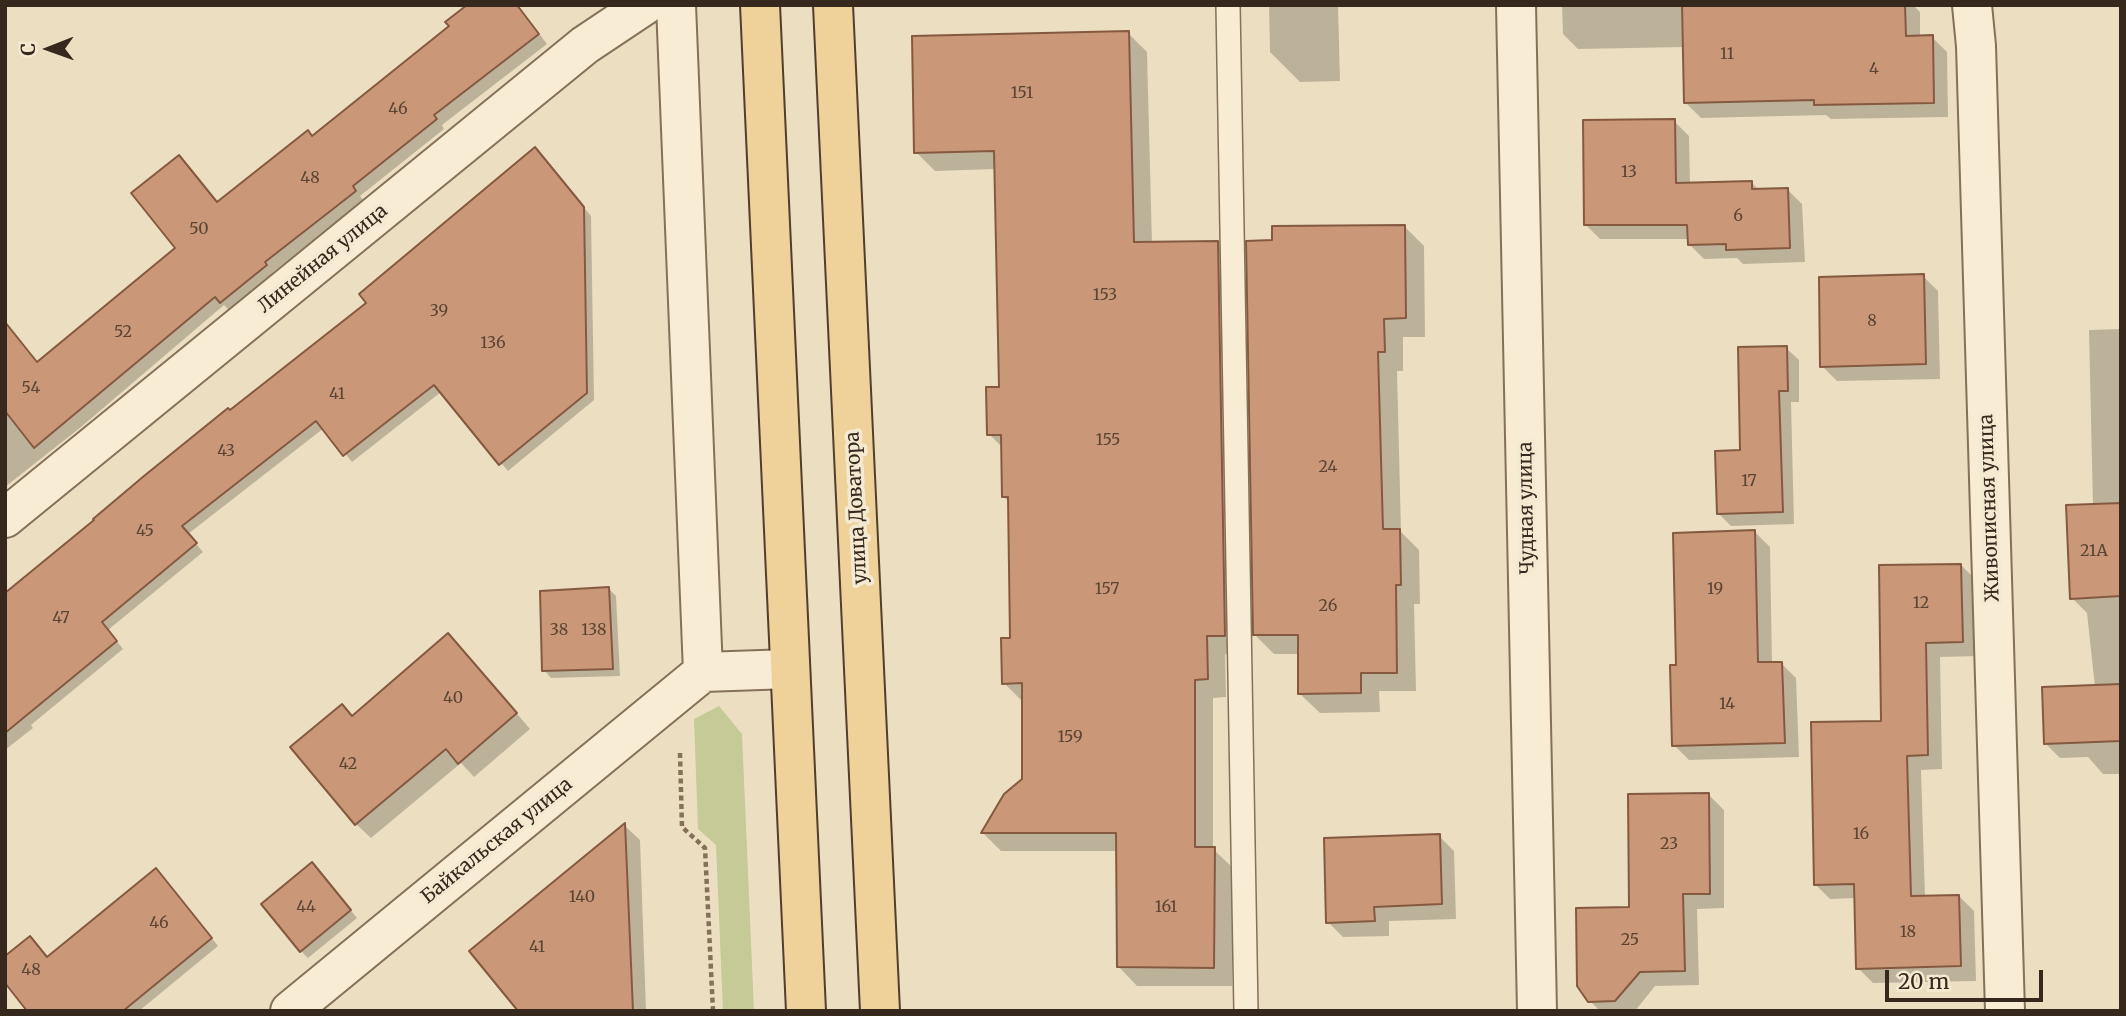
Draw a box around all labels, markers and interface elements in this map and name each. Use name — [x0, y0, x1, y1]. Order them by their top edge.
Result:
north arrow — [14, 14, 84, 84]
text: С — [16, 43, 40, 56]
house number: 11 — [1720, 44, 1734, 64]
house number: 4 — [1869, 59, 1879, 79]
house number: 151 — [1011, 83, 1033, 103]
house number: 46 — [388, 99, 408, 119]
house number: 13 — [1621, 162, 1637, 182]
house number: 48 — [300, 168, 320, 188]
street label: Линейная улица — [254, 200, 392, 318]
house number: 6 — [1733, 206, 1743, 226]
house number: 50 — [189, 219, 209, 239]
house number: 153 — [1093, 285, 1117, 305]
house number: 39 — [430, 301, 448, 321]
house number: 8 — [1867, 311, 1877, 331]
house number: 52 — [114, 322, 132, 342]
house number: 136 — [480, 333, 506, 353]
house number: 54 — [22, 378, 40, 398]
house number: 41 — [329, 384, 345, 404]
street label: Живописная улица — [1975, 414, 2005, 602]
house number: 155 — [1096, 430, 1120, 450]
street label: улица Доватора — [842, 431, 872, 585]
house number: 43 — [217, 441, 235, 461]
street label: Чудная улица — [1514, 441, 1540, 575]
house number: 24 — [1319, 457, 1337, 477]
house number: 17 — [1741, 471, 1757, 491]
house number: 45 — [136, 521, 154, 541]
house number: 21А — [2080, 541, 2108, 561]
house number: 157 — [1095, 579, 1119, 599]
house number: 19 — [1707, 579, 1723, 599]
house number: 12 — [1913, 593, 1929, 613]
house number: 26 — [1319, 596, 1337, 616]
house number: 47 — [52, 608, 70, 628]
house number: 38 — [550, 620, 568, 640]
house number: 138 — [581, 620, 607, 640]
house number: 40 — [443, 688, 463, 708]
house number: 14 — [1719, 694, 1735, 714]
house number: 159 — [1057, 727, 1083, 747]
house number: 42 — [339, 754, 357, 774]
street label: Байкальская улица — [417, 773, 577, 909]
house number: 16 — [1853, 824, 1869, 844]
house number: 23 — [1660, 834, 1678, 854]
house number: 140 — [569, 887, 595, 907]
house number: 44 — [296, 897, 316, 917]
house number: 161 — [1155, 897, 1177, 917]
house number: 46 — [149, 913, 169, 933]
house number: 18 — [1900, 922, 1916, 942]
house number: 25 — [1621, 930, 1639, 950]
house number: 41 — [529, 937, 545, 957]
scale bar — [1888, 956, 2046, 1000]
house number: 48 — [21, 960, 41, 980]
text: 20 m — [1898, 968, 1949, 995]

